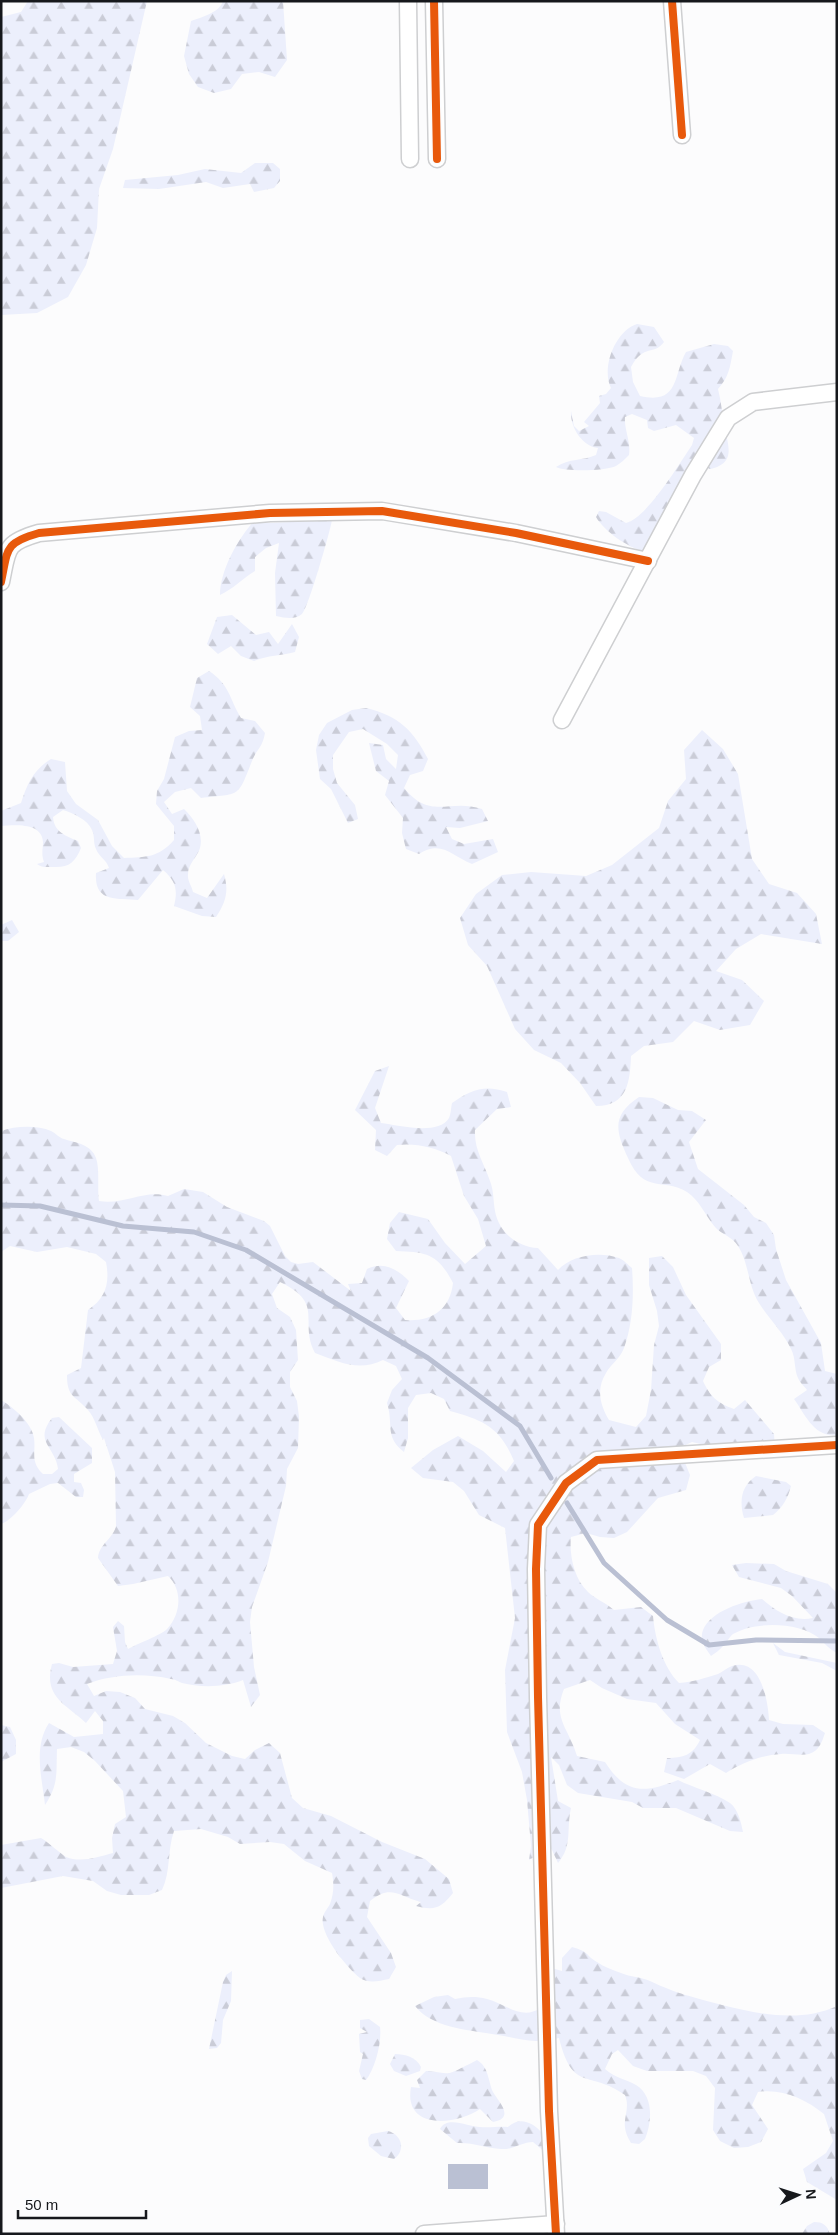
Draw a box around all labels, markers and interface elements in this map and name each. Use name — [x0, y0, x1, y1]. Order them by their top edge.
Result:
north arrow — [773, 2170, 823, 2220]
scale bar — [18, 2188, 145, 2220]
text: N — [803, 2188, 819, 2200]
text: 50 m — [25, 2196, 58, 2213]

